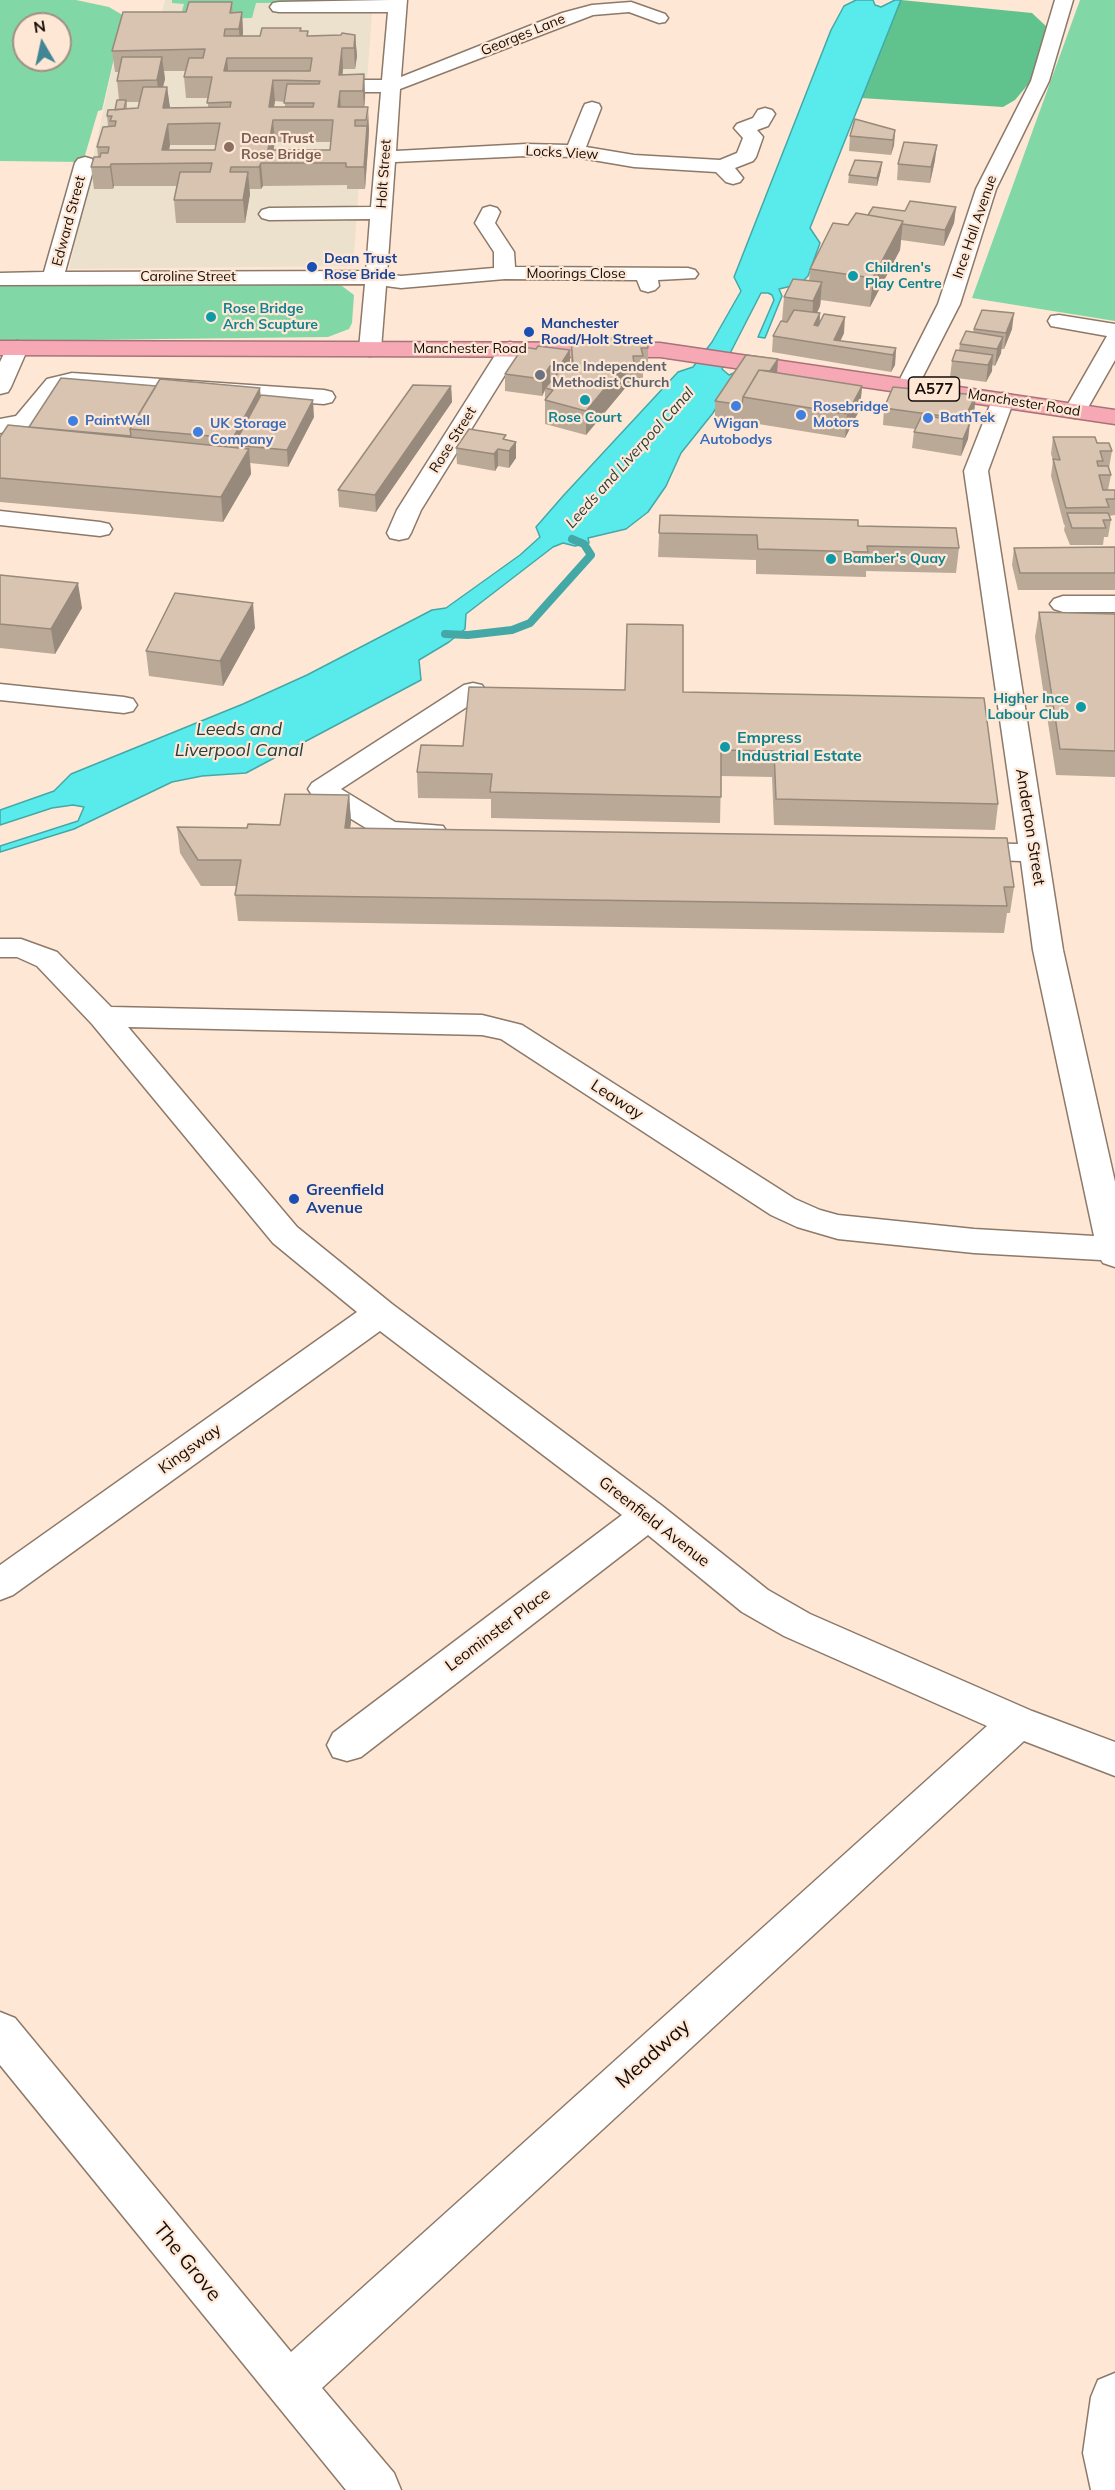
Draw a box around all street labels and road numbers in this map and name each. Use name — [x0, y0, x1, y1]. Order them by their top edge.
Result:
street label: Georges Lane — [478, 10, 568, 60]
street label: Holt Street — [373, 139, 395, 209]
street label: Locks View — [525, 143, 599, 163]
street label: Ince Hall Avenue — [949, 173, 1001, 281]
street label: Edward Street — [49, 174, 89, 268]
street label: Moorings Close — [526, 266, 626, 282]
street label: Caroline Street — [140, 269, 236, 285]
street label: Manchester Road — [413, 341, 527, 357]
road number: A577 — [908, 377, 960, 401]
street label: Manchester Road — [967, 386, 1081, 420]
street label: Rose Street — [426, 404, 480, 476]
street label: Anderton Street — [1011, 767, 1049, 887]
street label: Leaway — [587, 1076, 647, 1124]
street label: Kingsway — [155, 1420, 225, 1478]
street label: Greenfield Avenue — [595, 1473, 713, 1571]
street label: Leominster Place — [442, 1584, 554, 1676]
street label: Meadway — [611, 2014, 695, 2094]
street label: The Grove — [148, 2218, 226, 2306]

